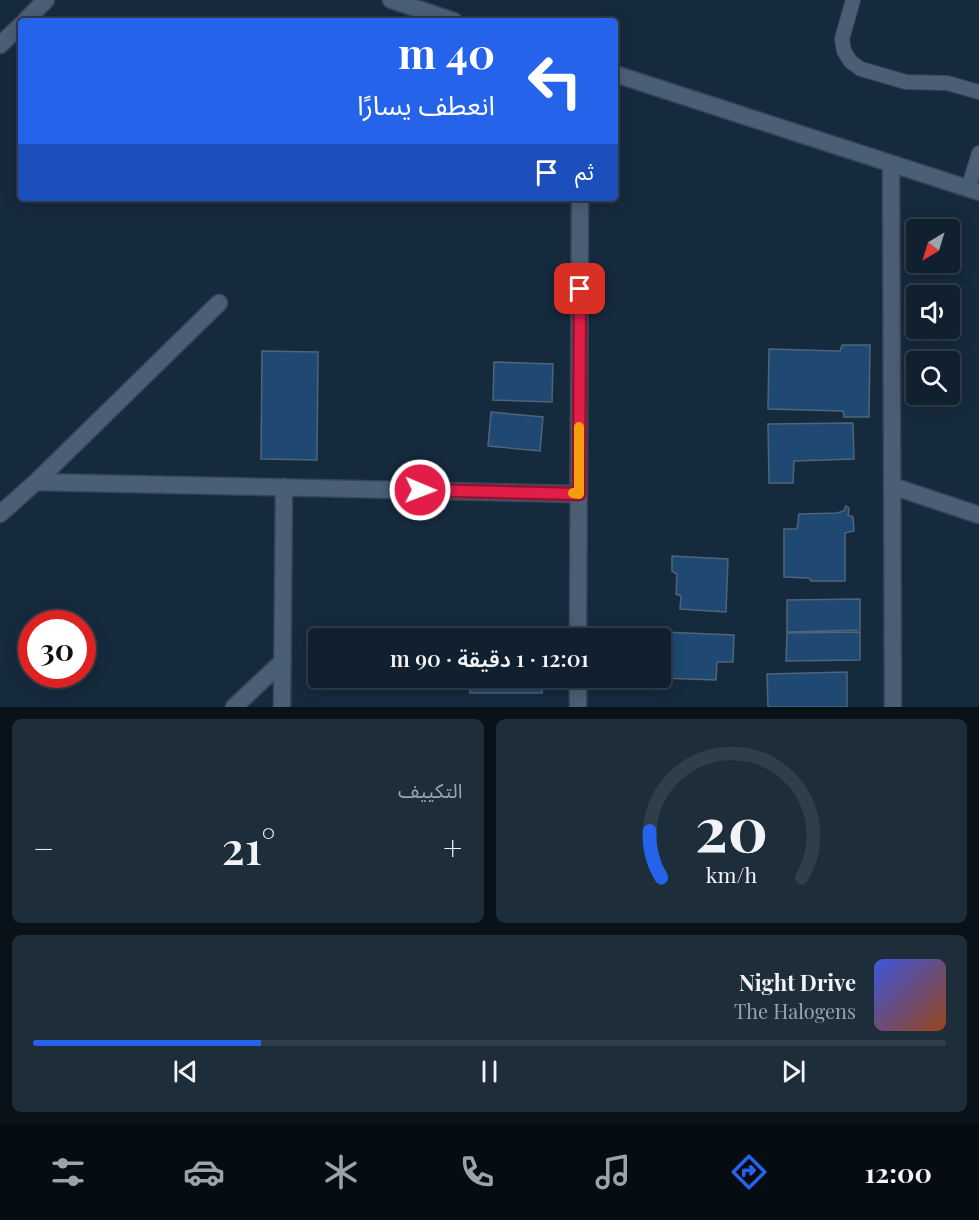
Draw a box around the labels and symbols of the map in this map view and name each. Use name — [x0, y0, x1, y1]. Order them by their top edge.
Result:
north arrow — [906, 219, 960, 273]
pin — [554, 263, 605, 314]
position arrow — [388, 458, 452, 522]
speed limit sign: 30 — [18, 610, 96, 688]

